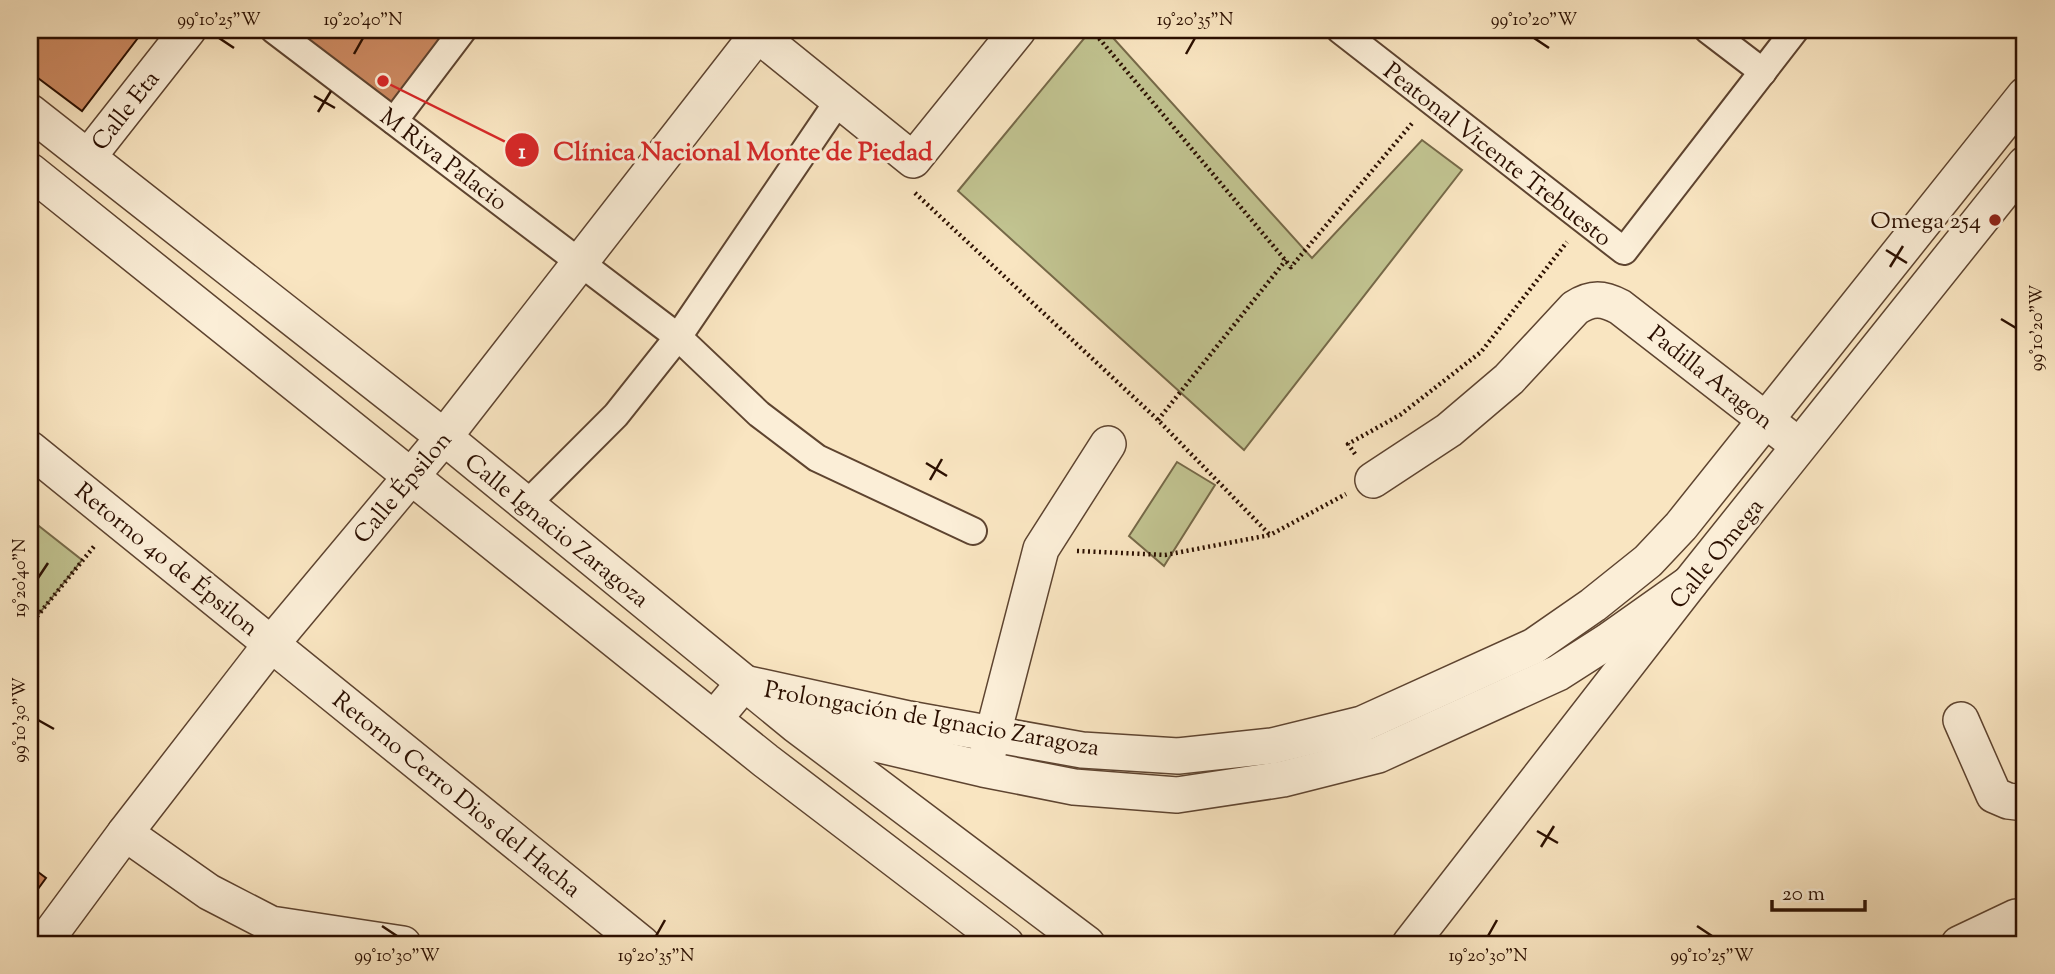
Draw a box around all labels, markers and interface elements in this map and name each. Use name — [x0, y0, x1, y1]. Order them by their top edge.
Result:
text: 99°10'25"W — [177, 8, 261, 34]
text: 19°20'40"N — [323, 8, 403, 34]
text: 19°20'35"N — [1157, 8, 1233, 34]
text: 99°10'20"W — [1491, 8, 1577, 34]
street label: Peatonal Vicente Trebuesto — [1375, 55, 1618, 256]
street label: Calle Eta — [84, 64, 169, 158]
street label: M Riva Palacio — [372, 101, 514, 220]
callout: Clínica Nacional Monte de Piedad — [504, 127, 946, 174]
text: Clínica Nacional Monte de Piedad — [553, 135, 933, 172]
text: 1 — [518, 138, 526, 168]
place label: Omega 254 — [1870, 205, 1981, 239]
marker: Omega 254 — [1987, 212, 2003, 228]
text: 99°10'20"W — [2025, 285, 2051, 371]
street label: Padilla Aragon — [1640, 319, 1780, 439]
street label: Calle Épsilon — [346, 425, 461, 552]
street label: Calle Ignacio Zaragoza — [456, 446, 655, 617]
street label: Retorno 4o de Épsilon — [67, 476, 265, 645]
street label: Calle Omega — [1662, 492, 1773, 617]
text: 19°20'40"N — [8, 538, 34, 618]
street label: Prolongación de Ignacio Zaragoza — [761, 674, 1102, 766]
text: 99°10'30"W — [8, 677, 34, 763]
street label: Retorno Cerro Dios del Hacha — [324, 684, 587, 907]
scale bar — [1772, 869, 1864, 913]
text: 20 m — [1782, 880, 1825, 910]
text: 99°10'30"W — [354, 944, 440, 970]
text: 19°20'35"N — [618, 944, 694, 970]
text: 19°20'30"N — [1448, 944, 1528, 970]
text: 99°10'25"W — [1670, 944, 1754, 970]

